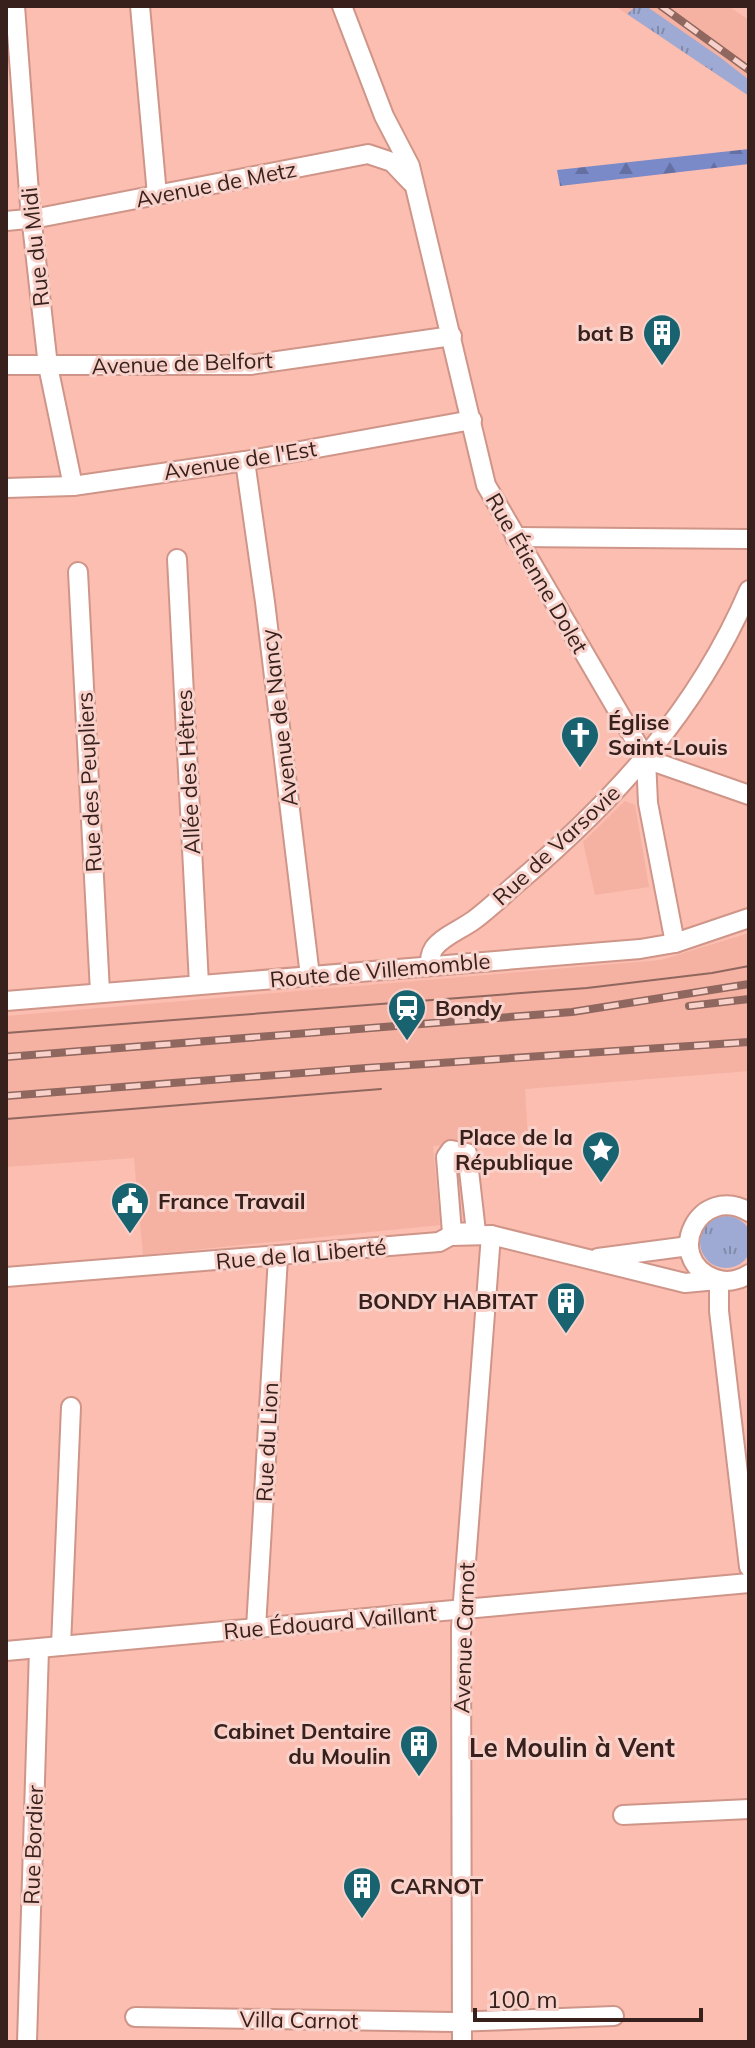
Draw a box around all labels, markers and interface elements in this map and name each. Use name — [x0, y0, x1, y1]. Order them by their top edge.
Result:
street label: Avenue de Metz — [133, 155, 299, 213]
street label: Rue du Midi — [15, 186, 55, 308]
building icon: bat B — [641, 312, 683, 367]
place label: bat B — [577, 319, 634, 347]
street label: Avenue de Belfort — [91, 346, 273, 380]
street label: Avenue de l'Est — [161, 434, 319, 486]
street label: Rue Étienne Dolet — [480, 488, 594, 659]
street label: Avenue de Nancy — [254, 627, 304, 808]
street label: Allée des Hêtres — [170, 689, 206, 855]
street label: Rue des Peupliers — [70, 691, 108, 873]
place label: Église Saint-Louis — [608, 708, 728, 761]
church icon: Église Saint-Louis — [559, 714, 601, 769]
street label: Rue de Varsovie — [487, 779, 625, 911]
street label: Route de Villemomble — [269, 946, 491, 994]
station icon: Bondy — [386, 987, 428, 1042]
place label: Bondy — [435, 994, 502, 1022]
place label: Place de la République — [455, 1123, 573, 1176]
place icon: Place de la République — [580, 1129, 622, 1184]
public building icon: France Travail — [109, 1180, 151, 1235]
place label: France Travail — [158, 1187, 306, 1215]
street label: Rue de la Liberté — [214, 1233, 388, 1275]
building icon: BONDY HABITAT — [545, 1280, 587, 1335]
place label: BONDY HABITAT — [358, 1287, 538, 1315]
street label: Rue du Lion — [250, 1381, 284, 1503]
street label: Avenue Carnot — [447, 1562, 481, 1714]
street label: Rue Édouard Vaillant — [222, 1599, 438, 1645]
place label: Cabinet Dentaire du Moulin — [213, 1717, 391, 1770]
building icon: Cabinet Dentaire du Moulin — [398, 1723, 440, 1778]
district label: Le Moulin à Vent — [469, 1731, 675, 1764]
street label: Rue Bordier — [17, 1785, 49, 1905]
building icon: CARNOT — [341, 1865, 383, 1920]
place label: CARNOT — [390, 1872, 484, 1900]
scale bar — [475, 1972, 701, 2022]
text: 100 m — [487, 1984, 558, 2014]
street label: Villa Carnot — [239, 2005, 359, 2035]

